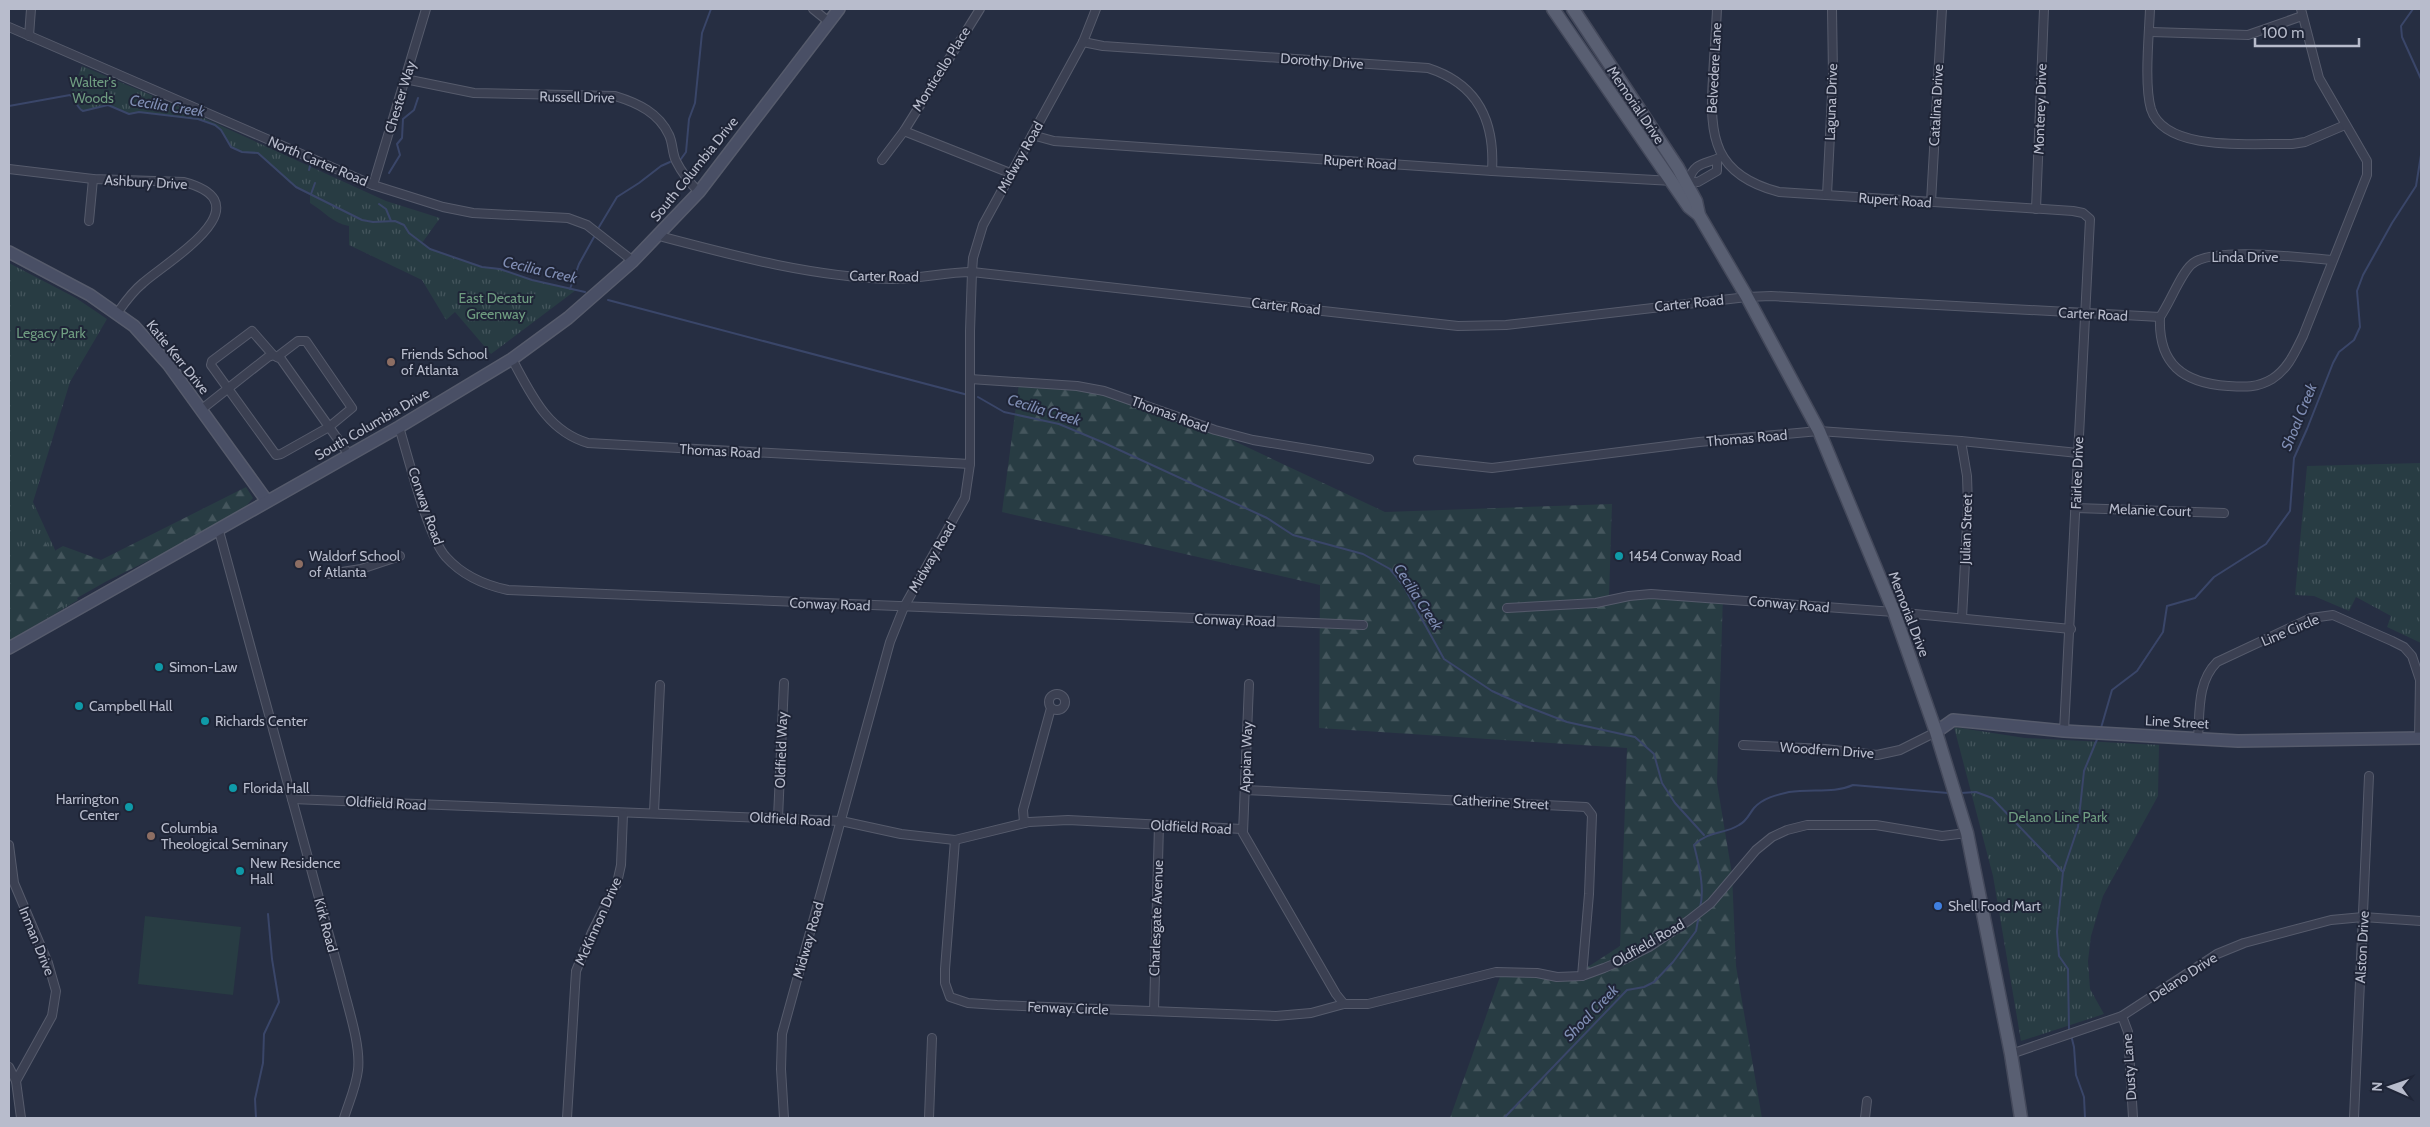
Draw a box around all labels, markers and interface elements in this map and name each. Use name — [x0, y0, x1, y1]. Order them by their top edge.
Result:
scale bar — [2255, 15, 2359, 47]
street label: Belvedere Lane — [1703, 22, 1725, 114]
street label: Monticello Place — [908, 23, 974, 115]
text: 100 m — [2262, 24, 2304, 42]
street label: Dorothy Drive — [1280, 49, 1364, 73]
street label: Chester Way — [380, 59, 420, 135]
street label: Memorial Drive — [1603, 63, 1669, 147]
street label: Laguna Drive — [1821, 63, 1841, 141]
street label: Monterey Drive — [2029, 63, 2051, 155]
street label: Catalina Drive — [1925, 64, 1947, 146]
park label: Walter's Woods — [70, 73, 117, 107]
street label: Russell Drive — [539, 87, 615, 107]
water label: Cecilia Creek — [128, 91, 206, 121]
street label: South Columbia Drive — [646, 113, 742, 225]
street label: Midway Road — [993, 118, 1047, 196]
street label: North Carter Road — [265, 132, 371, 190]
street label: Rupert Road — [1323, 150, 1397, 174]
street label: Ashbury Drive — [104, 171, 188, 193]
street label: Rupert Road — [1858, 188, 1932, 212]
street label: Linda Drive — [2212, 248, 2278, 266]
water label: Cecilia Creek — [501, 253, 579, 287]
street label: Carter Road — [849, 266, 919, 286]
park label: East Decatur Greenway — [459, 289, 534, 323]
street label: Carter Road — [1653, 290, 1725, 316]
street label: Carter Road — [1250, 293, 1322, 319]
street label: Carter Road — [2058, 303, 2128, 325]
street label: Katie Kerr Drive — [143, 316, 213, 398]
park label: Legacy Park — [16, 324, 86, 342]
place label: Friends School of Atlanta — [401, 345, 488, 379]
marker: Friends School of Atlanta — [385, 356, 397, 368]
water label: Shoal Creek — [2277, 380, 2321, 453]
street label: South Columbia Drive — [311, 384, 433, 464]
water label: Cecilia Creek — [1005, 390, 1083, 430]
street label: Thomas Road — [1129, 392, 1211, 436]
street label: Thomas Road — [1706, 426, 1788, 450]
street label: Fairlee Drive — [2067, 436, 2087, 510]
street label: Thomas Road — [679, 440, 761, 462]
street label: Conway Road — [404, 465, 448, 547]
street label: Julian Street — [1956, 493, 1976, 566]
street label: Melanie Court — [2109, 500, 2192, 520]
street label: Midway Road — [904, 518, 960, 596]
place label: Waldorf School of Atlanta — [309, 547, 401, 581]
place label: 1454 Conway Road — [1629, 547, 1741, 565]
marker: 1454 Conway Road — [1613, 550, 1625, 562]
marker: Waldorf School of Atlanta — [293, 558, 305, 570]
water label: Cecilia Creek — [1390, 560, 1446, 634]
street label: Memorial Drive — [1884, 569, 1934, 659]
street label: Conway Road — [1748, 592, 1830, 616]
street label: Conway Road — [789, 594, 871, 614]
street label: Conway Road — [1194, 610, 1276, 630]
street label: Line Circle — [2258, 610, 2322, 650]
place label: Simon-Law — [169, 658, 238, 676]
marker: Simon-Law — [153, 661, 165, 673]
place label: Campbell Hall — [89, 697, 173, 715]
marker: Campbell Hall — [73, 700, 85, 712]
street label: Oldfield Way — [771, 711, 791, 789]
street label: Line Street — [2145, 711, 2210, 733]
place label: Richards Center — [215, 712, 308, 730]
marker: Richards Center — [199, 715, 211, 727]
street label: Appian Way — [1236, 721, 1256, 793]
street label: Woodfern Drive — [1779, 738, 1875, 762]
place label: Florida Hall — [243, 779, 310, 797]
marker: Florida Hall — [227, 782, 239, 794]
place label: Harrington Center — [56, 790, 120, 824]
street label: Catherine Street — [1452, 790, 1550, 814]
street label: Oldfield Road — [345, 792, 427, 814]
marker: Harrington Center — [123, 801, 135, 813]
street label: Oldfield Road — [749, 808, 831, 830]
park label: Delano Line Park — [2008, 808, 2108, 826]
street label: Oldfield Road — [1150, 816, 1232, 838]
place label: Columbia Theological Seminary — [161, 819, 288, 853]
marker: Columbia Theological Seminary — [145, 830, 157, 842]
place label: New Residence Hall — [250, 854, 340, 888]
street label: Charlesgate Avenue — [1145, 859, 1167, 977]
marker: New Residence Hall — [234, 865, 246, 877]
street label: McKinnon Drive — [571, 874, 625, 968]
street label: Kirk Road — [310, 896, 342, 954]
place label: Shell Food Mart — [1948, 897, 2041, 915]
street label: Midway Road — [788, 900, 828, 980]
marker: Shell Food Mart — [1932, 900, 1944, 912]
street label: Inman Drive — [15, 904, 59, 978]
street label: Alston Drive — [2351, 910, 2373, 984]
street label: Oldfield Road — [1608, 915, 1688, 971]
street label: Delano Drive — [2146, 948, 2220, 1006]
water label: Shoal Creek — [1560, 981, 1623, 1045]
street label: Fenway Circle — [1027, 998, 1109, 1018]
street label: Dusty Lane — [2118, 1033, 2140, 1101]
north arrow — [2365, 1062, 2415, 1112]
text: N — [2368, 1081, 2386, 1092]

